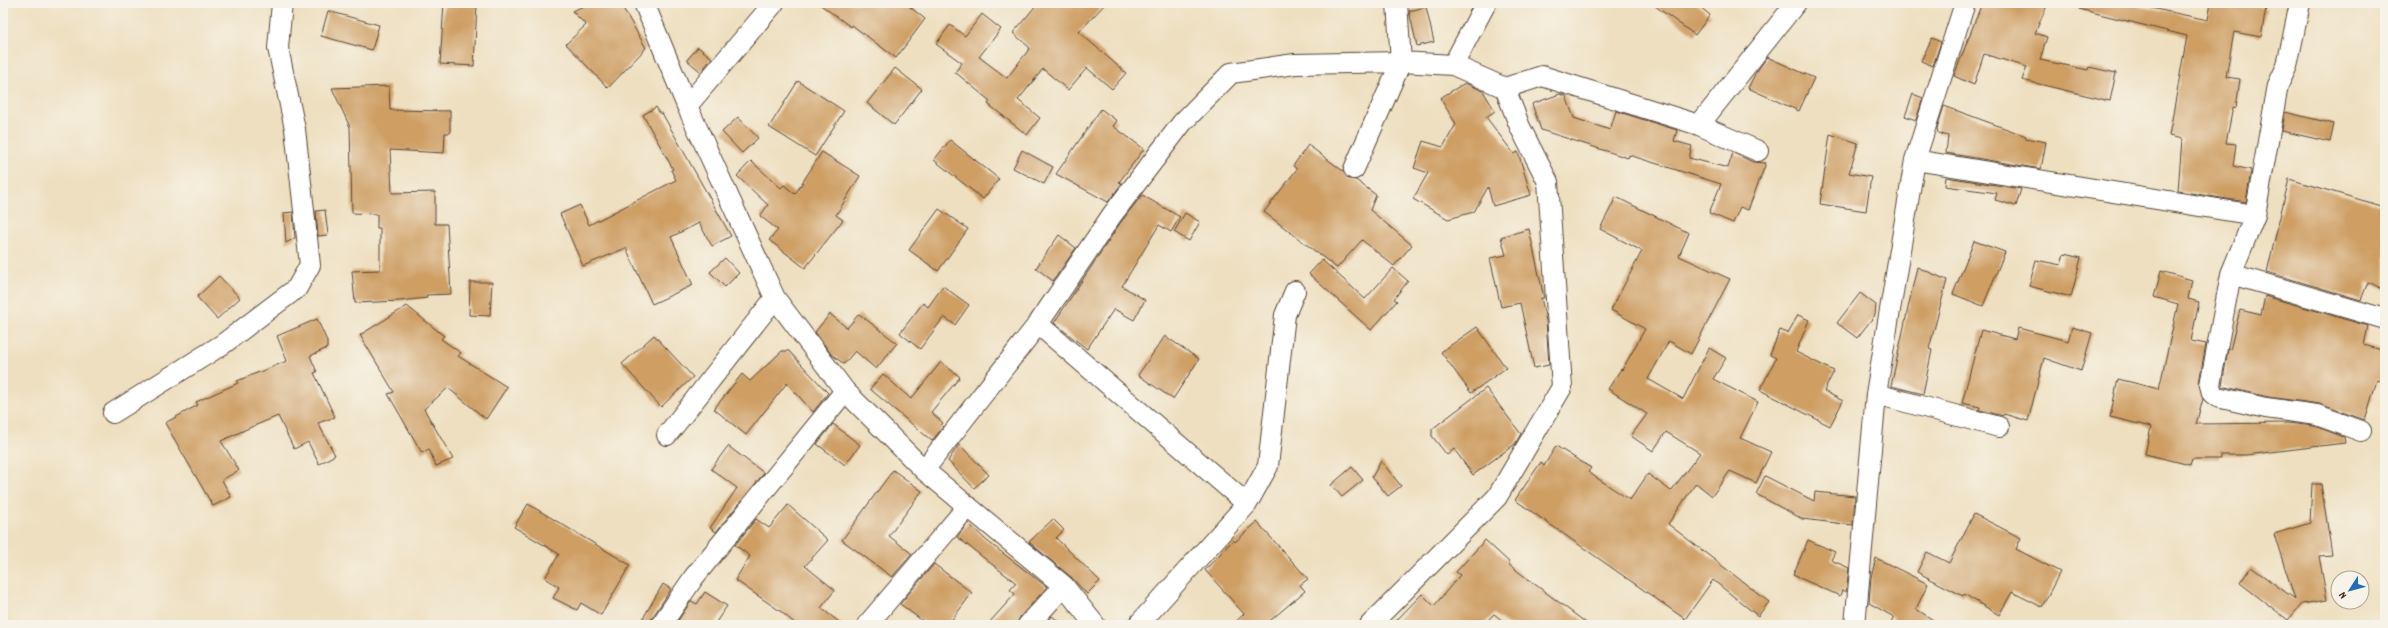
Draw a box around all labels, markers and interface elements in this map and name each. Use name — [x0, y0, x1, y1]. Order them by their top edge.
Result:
north arrow — [2330, 570, 2370, 610]
text: N — [2335, 587, 2352, 602]

